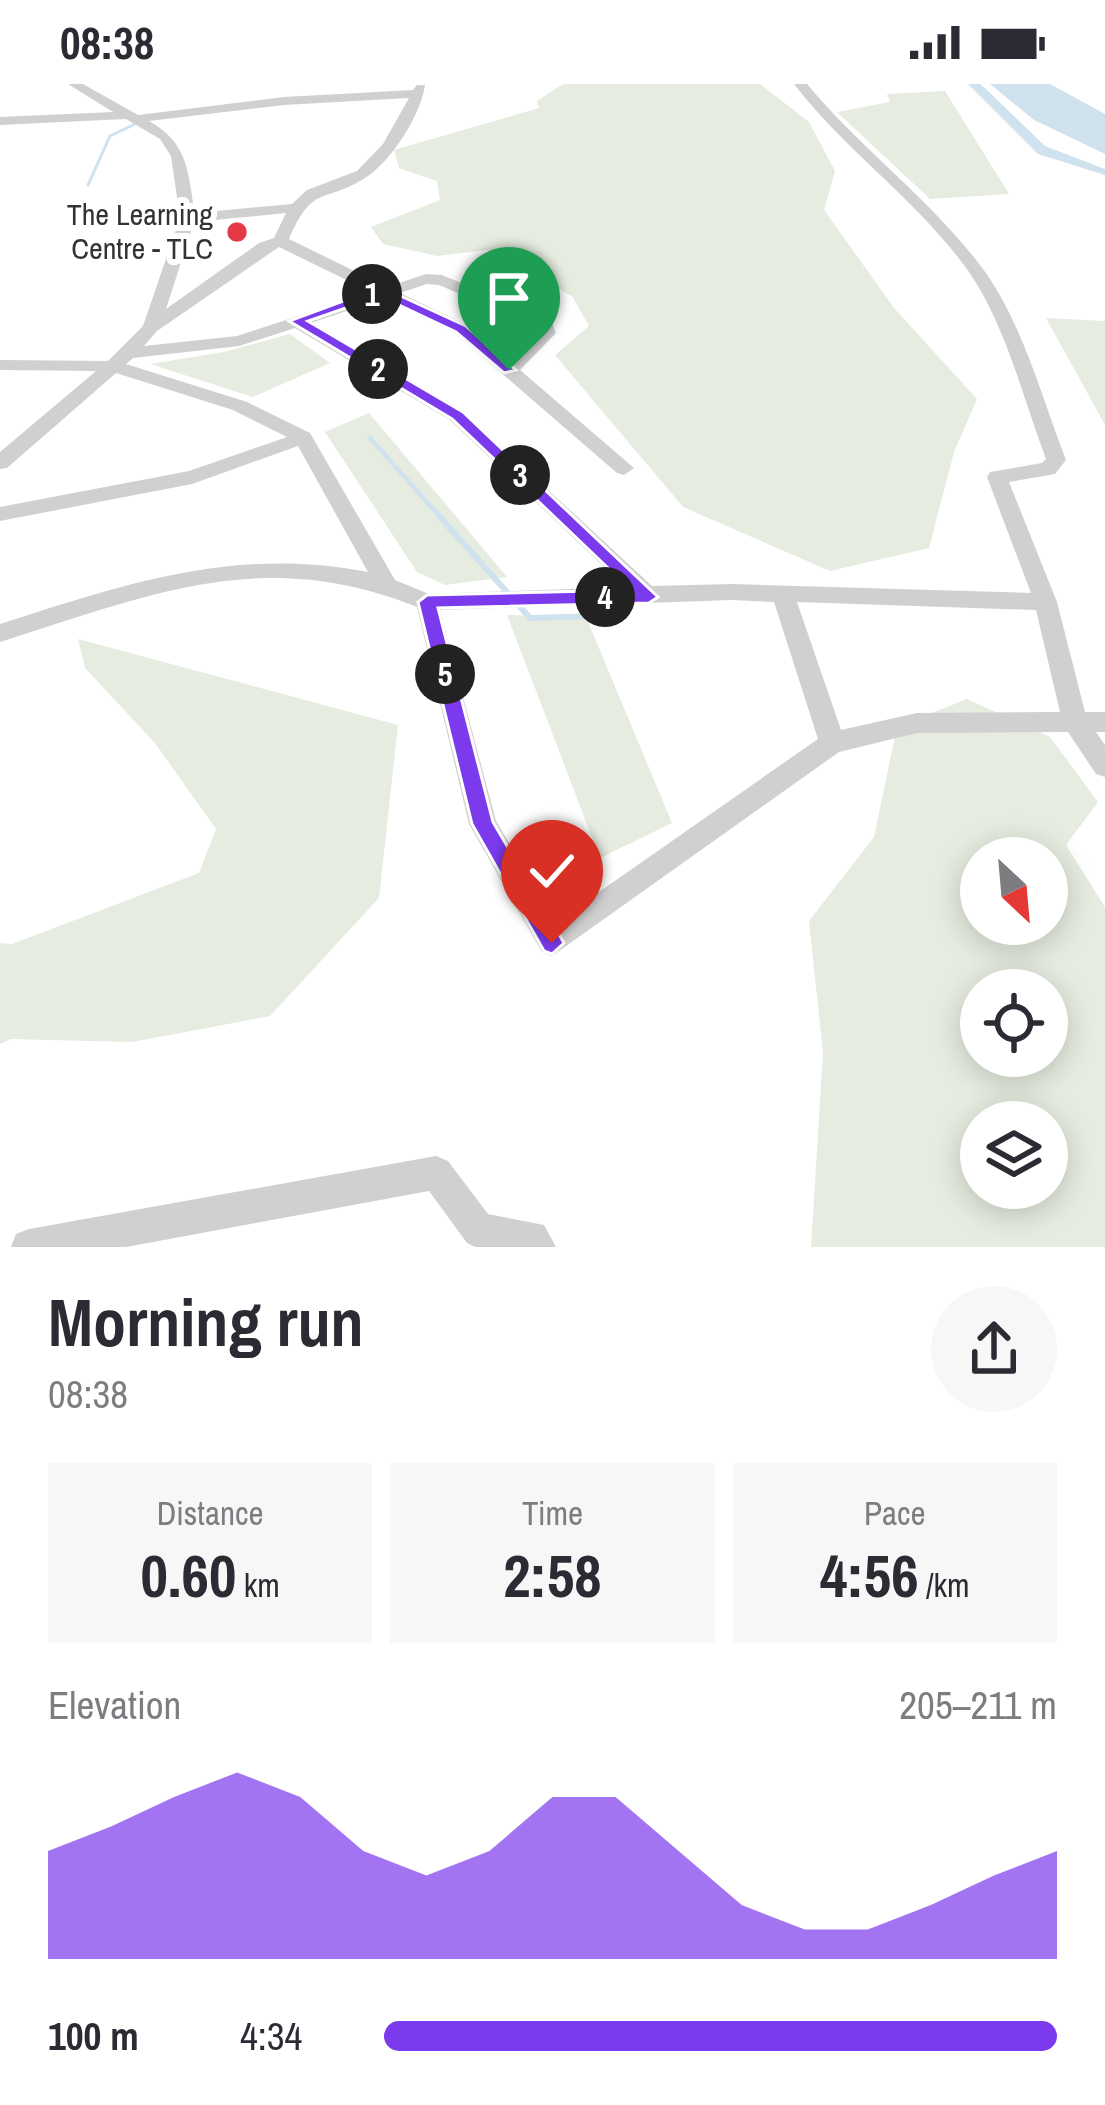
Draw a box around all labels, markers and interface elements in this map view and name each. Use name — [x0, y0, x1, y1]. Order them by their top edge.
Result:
text: 08:38 — [60, 12, 154, 73]
place label: The Learning Centre - TLC — [67, 194, 213, 268]
marker: The Learning Centre - TLC — [224, 219, 250, 245]
pin — [458, 247, 560, 370]
pin: 1 — [342, 264, 402, 324]
icon: arrive — [476, 265, 542, 331]
text: 1 — [364, 272, 380, 316]
pin: 2 — [348, 339, 408, 399]
text: 2 — [370, 347, 386, 391]
pin: 3 — [490, 445, 550, 505]
text: 3 — [512, 453, 528, 497]
pin: 4 — [575, 567, 635, 627]
text: 4 — [597, 575, 613, 619]
pin: 5 — [415, 644, 475, 704]
text: 5 — [437, 652, 453, 696]
pin — [501, 820, 603, 943]
north arrow — [960, 837, 1068, 945]
map controls — [960, 837, 1068, 1209]
icon: check — [519, 838, 585, 904]
button: locate — [960, 969, 1068, 1077]
button: layers — [960, 1101, 1068, 1209]
text: Morning run — [48, 1278, 364, 1367]
button: share — [931, 1286, 1057, 1412]
text: 08:38 — [48, 1368, 128, 1420]
text: Distance — [157, 1491, 264, 1535]
text: Time — [522, 1491, 583, 1535]
text: Pace — [864, 1491, 926, 1535]
text: 0.60 — [140, 1535, 236, 1616]
text: 2:58 — [503, 1535, 602, 1616]
text: 4:56 — [820, 1535, 919, 1616]
text: km — [236, 1563, 280, 1607]
text: /km — [919, 1563, 970, 1607]
text: Elevation — [48, 1679, 181, 1731]
text: 205–211 m — [899, 1679, 1057, 1731]
text: 100 m — [48, 2010, 139, 2062]
text: 4:34 — [240, 2010, 302, 2062]

